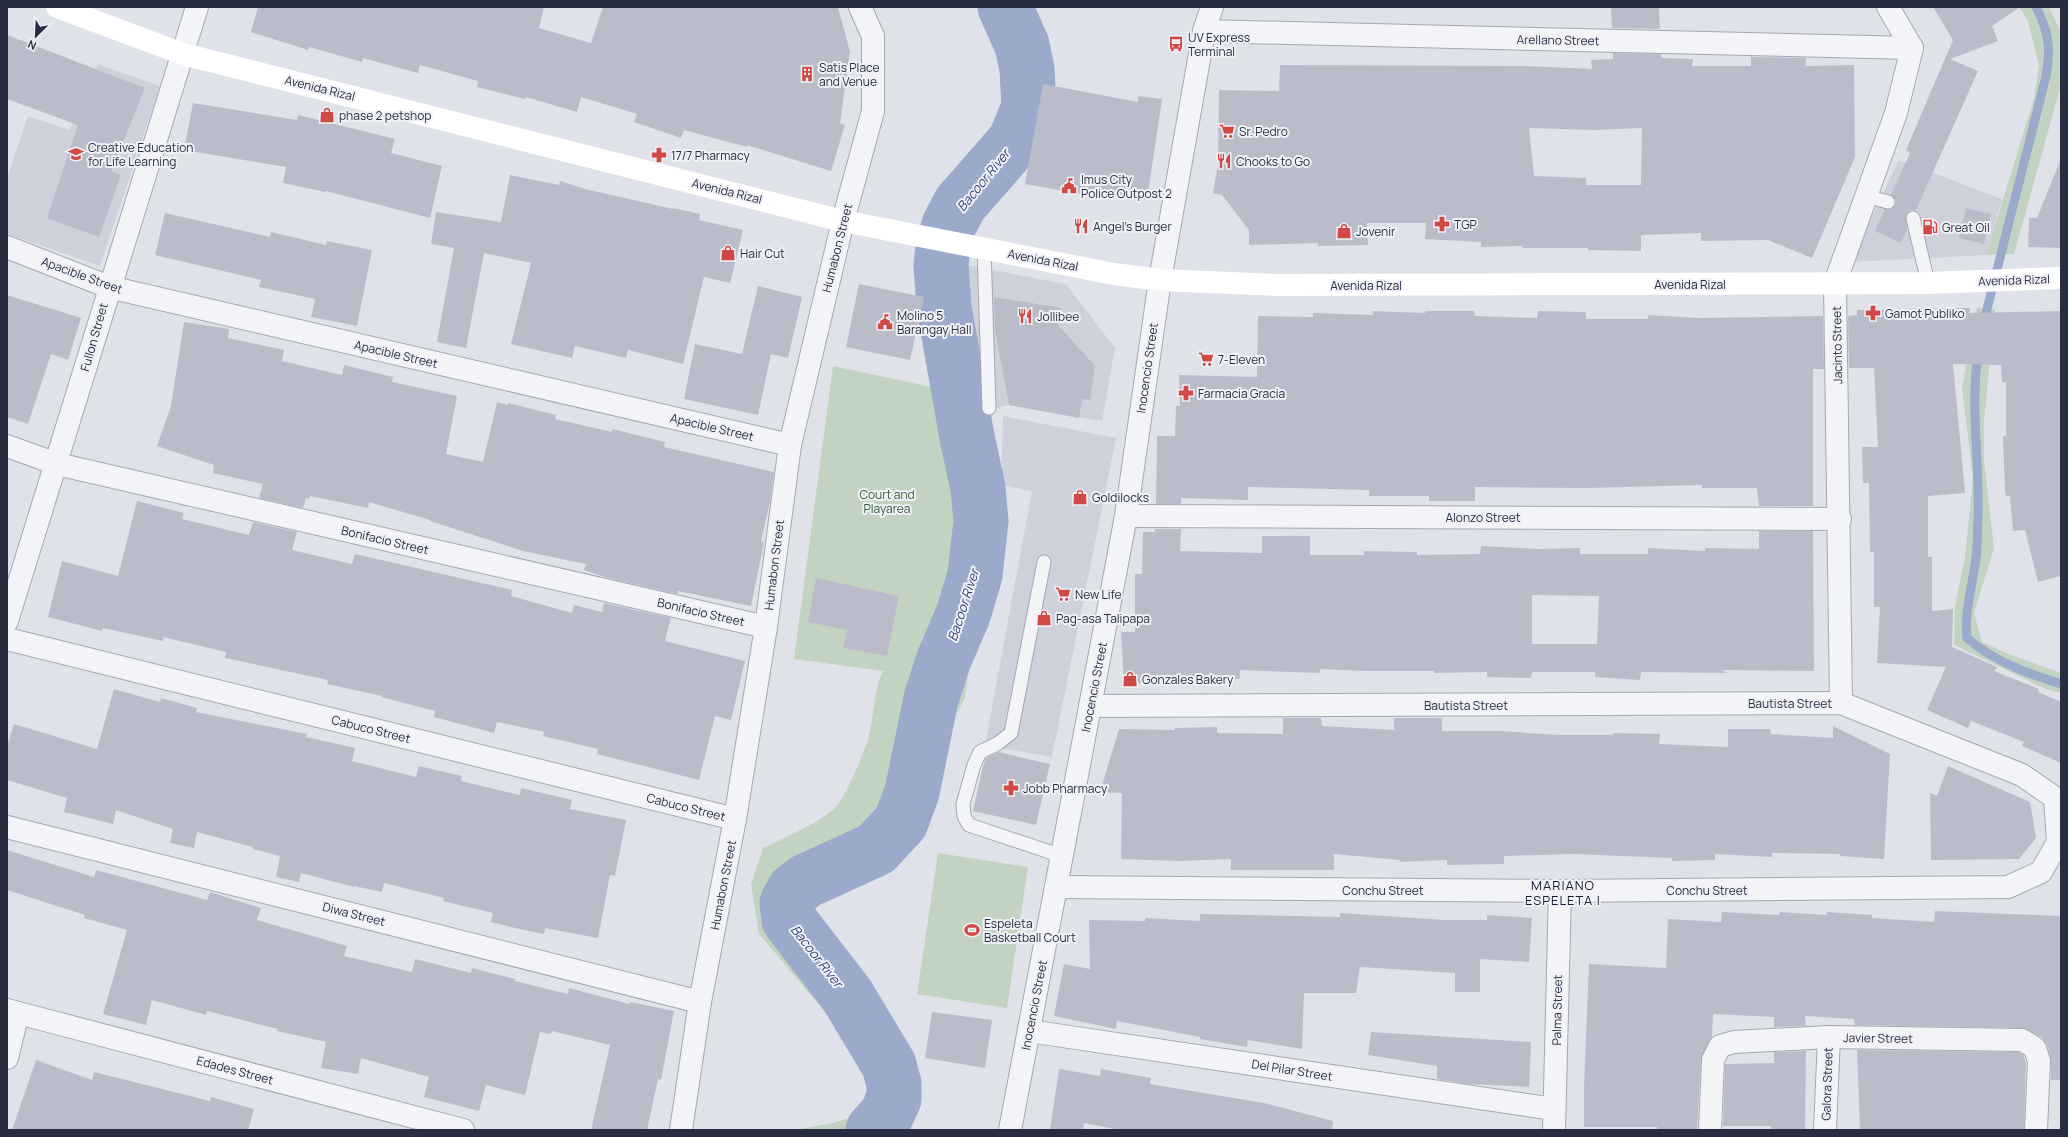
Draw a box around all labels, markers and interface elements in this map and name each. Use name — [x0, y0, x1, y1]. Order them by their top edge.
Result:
north arrow — [16, 16, 56, 56]
place label: UV Express Terminal — [1188, 29, 1250, 60]
street label: Arellano Street — [1516, 31, 1600, 49]
bus stop icon: UV Express Terminal — [1167, 35, 1185, 53]
text: N — [25, 37, 38, 54]
place label: Satis Place and Venue — [819, 59, 880, 90]
building icon: Satis Place and Venue — [798, 65, 816, 83]
street label: Avenida Rizal — [283, 71, 357, 105]
shop icon: phase 2 petshop — [318, 106, 336, 124]
place label: phase 2 petshop — [339, 107, 431, 124]
supermarket icon: Sr. Pedro — [1218, 122, 1236, 140]
place label: Sr. Pedro — [1239, 123, 1288, 140]
place label: Creative Education for Life Learning — [88, 139, 193, 170]
water label: Bacoor River — [952, 144, 1015, 215]
school or university icon: Creative Education for Life Learning — [67, 145, 85, 163]
pharmacy icon: 17/7 Pharmacy — [650, 146, 668, 164]
place label: 17/7 Pharmacy — [671, 147, 750, 164]
restaurant icon: Chooks to Go — [1215, 152, 1233, 170]
place label: Chooks to Go — [1236, 153, 1310, 170]
place label: Imus City Police Outpost 2 — [1081, 171, 1172, 202]
street label: Avenida Rizal — [690, 174, 764, 208]
public building icon: Imus City Police Outpost 2 — [1060, 177, 1078, 195]
street label: Humabon Street — [818, 202, 856, 294]
pharmacy icon: TGP — [1433, 215, 1451, 233]
place label: TGP — [1454, 216, 1477, 233]
restaurant icon: Angel's Burger — [1072, 217, 1090, 235]
place label: Angel's Burger — [1093, 218, 1172, 235]
fuel station icon: Great Oil — [1921, 218, 1939, 236]
place label: Great Oil — [1942, 219, 1990, 236]
shop icon: Jovenir — [1335, 222, 1353, 240]
place label: Jovenir — [1356, 223, 1396, 240]
shop icon: Hair Cut — [719, 244, 737, 262]
place label: Hair Cut — [740, 245, 785, 262]
street label: Avenida Rizal — [1006, 245, 1080, 275]
street label: Apacible Street — [39, 252, 125, 298]
street label: Avenida Rizal — [1978, 270, 2050, 290]
street label: Avenida Rizal — [1654, 276, 1726, 293]
street label: Avenida Rizal — [1330, 277, 1402, 294]
street label: Fullon Street — [76, 301, 112, 373]
pharmacy icon: Gamot Publiko — [1864, 304, 1882, 322]
place label: Gamot Publiko — [1885, 305, 1965, 322]
street label: Jacinto Street — [1828, 306, 1846, 384]
place label: Molino 5 Barangay Hall — [897, 307, 972, 338]
restaurant icon: Jollibee — [1016, 307, 1034, 325]
place label: Jollibee — [1037, 308, 1079, 325]
public building icon: Molino 5 Barangay Hall — [876, 313, 894, 331]
street label: Inocencio Street — [1132, 321, 1162, 414]
street label: Apacible Street — [353, 336, 440, 372]
supermarket icon: 7-Eleven — [1197, 350, 1215, 368]
place label: 7-Eleven — [1218, 351, 1265, 368]
pharmacy icon: Farmacia Gracia — [1177, 384, 1195, 402]
place label: Farmacia Gracia — [1198, 385, 1285, 402]
street label: Apacible Street — [669, 409, 756, 445]
park label: Court and Playarea — [859, 486, 915, 517]
shop icon: Goldilocks — [1071, 488, 1089, 506]
place label: Goldilocks — [1092, 489, 1149, 506]
street label: Alonzo Street — [1445, 509, 1521, 526]
street label: Humabon Street — [760, 519, 788, 611]
street label: Bonifacio Street — [340, 522, 431, 558]
water label: Bacoor River — [943, 564, 984, 643]
supermarket icon: New Life — [1054, 585, 1072, 603]
place label: New Life — [1075, 586, 1122, 603]
street label: Bonifacio Street — [656, 594, 747, 630]
shop icon: Pag-asa Talipapa — [1035, 609, 1053, 627]
place label: Pag-asa Talipapa — [1056, 610, 1150, 627]
street label: Inocencio Street — [1077, 640, 1111, 733]
shop icon: Gonzales Bakery — [1121, 670, 1139, 688]
place label: Gonzales Bakery — [1142, 671, 1234, 688]
street label: Bautista Street — [1748, 695, 1832, 712]
street label: Bautista Street — [1424, 697, 1508, 714]
street label: Cabuco Street — [330, 711, 412, 747]
pharmacy icon: Jobb Pharmacy — [1002, 779, 1020, 797]
place label: Jobb Pharmacy — [1023, 780, 1108, 797]
street label: Cabuco Street — [645, 789, 727, 825]
street label: Humabon Street — [706, 838, 740, 931]
district label: MARIANO ESPELETA I — [1525, 876, 1601, 909]
street label: Conchu Street — [1342, 882, 1424, 899]
street label: Conchu Street — [1666, 882, 1748, 899]
street label: Diwa Street — [321, 898, 387, 930]
place label: Espeleta Basketball Court — [984, 915, 1076, 946]
water label: Bacoor River — [787, 921, 849, 993]
sports icon: Espeleta Basketball Court — [963, 921, 981, 939]
street label: Inocencio Street — [1017, 958, 1051, 1051]
street label: Palma Street — [1548, 974, 1566, 1046]
street label: Javier Street — [1843, 1029, 1913, 1047]
street label: Galora Street — [1817, 1047, 1837, 1121]
street label: Edades Street — [195, 1052, 275, 1088]
street label: Del Pilar Street — [1250, 1055, 1334, 1085]

